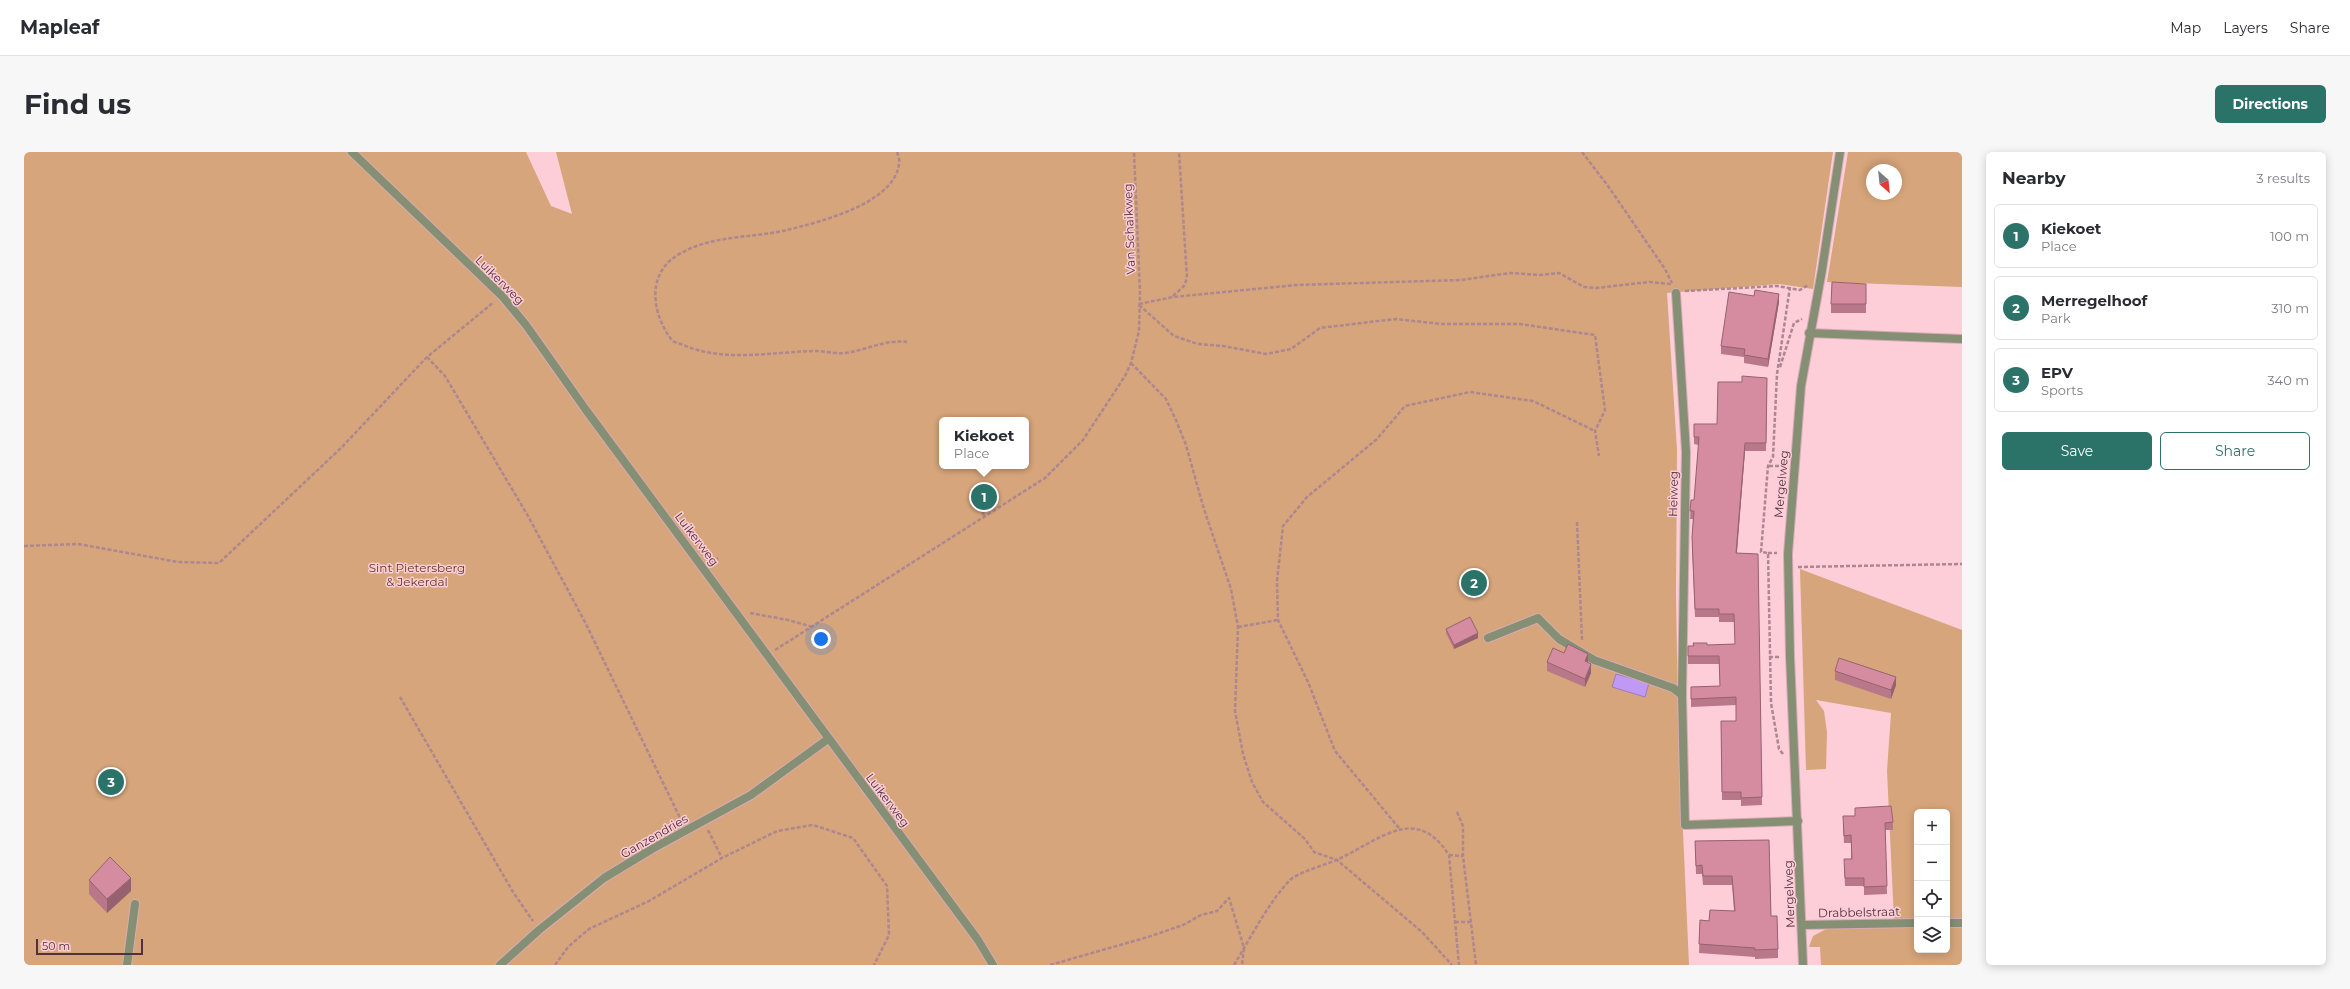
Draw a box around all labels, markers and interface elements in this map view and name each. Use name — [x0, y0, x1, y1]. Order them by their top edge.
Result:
text: Mapleaf — [20, 16, 99, 39]
text: Map — [2170, 19, 2201, 37]
text: Layers — [2223, 19, 2268, 37]
text: Share — [2290, 19, 2330, 37]
button: Directions — [2215, 85, 2326, 123]
text: Find us — [24, 87, 131, 121]
north arrow — [1866, 164, 1902, 200]
text: Nearby — [2002, 168, 2066, 188]
text: 3 results — [2256, 170, 2310, 186]
street label: Van Schaikweg — [1120, 183, 1138, 275]
text: Kiekoet — [2041, 219, 2101, 238]
text: 1 — [2013, 228, 2019, 244]
text: 100 m — [2270, 228, 2309, 244]
text: Place — [2041, 238, 2077, 254]
street label: Luikerweg — [472, 252, 528, 308]
text: Merregelhoof — [2041, 291, 2147, 310]
text: 2 — [2012, 300, 2020, 316]
text: 310 m — [2271, 300, 2309, 316]
text: Park — [2041, 310, 2071, 326]
text: EPV — [2041, 363, 2073, 382]
text: 3 — [2012, 372, 2020, 388]
text: 340 m — [2267, 372, 2309, 388]
text: Sports — [2041, 382, 2083, 398]
popup — [939, 417, 1029, 469]
text: Kiekoet — [954, 426, 1014, 445]
button: Save — [2002, 432, 2152, 470]
button: Share — [2160, 432, 2310, 470]
text: Place — [954, 445, 989, 461]
street label: Mergelweg — [1771, 450, 1791, 518]
street label: Heiweg — [1665, 471, 1681, 517]
pin: 1 — [971, 482, 997, 512]
street label: Luikerweg — [672, 509, 722, 569]
park label: Sint Pietersberg & Jekerdal — [369, 560, 465, 589]
pin: 2 — [1461, 568, 1487, 598]
your location — [811, 629, 831, 649]
pin: 3 — [98, 767, 124, 797]
street label: Luikerweg — [863, 770, 913, 830]
map controls — [1914, 809, 1950, 953]
button: + — [1914, 809, 1950, 845]
street label: Ganzendries — [618, 811, 690, 861]
button: − — [1914, 845, 1950, 881]
street label: Mergelweg — [1780, 860, 1798, 928]
button: locate — [1914, 881, 1950, 917]
street label: Drabbelstraat — [1818, 904, 1900, 920]
button: layers — [1914, 917, 1950, 953]
scale bar — [36, 937, 143, 956]
text: 50 m — [42, 939, 70, 953]

